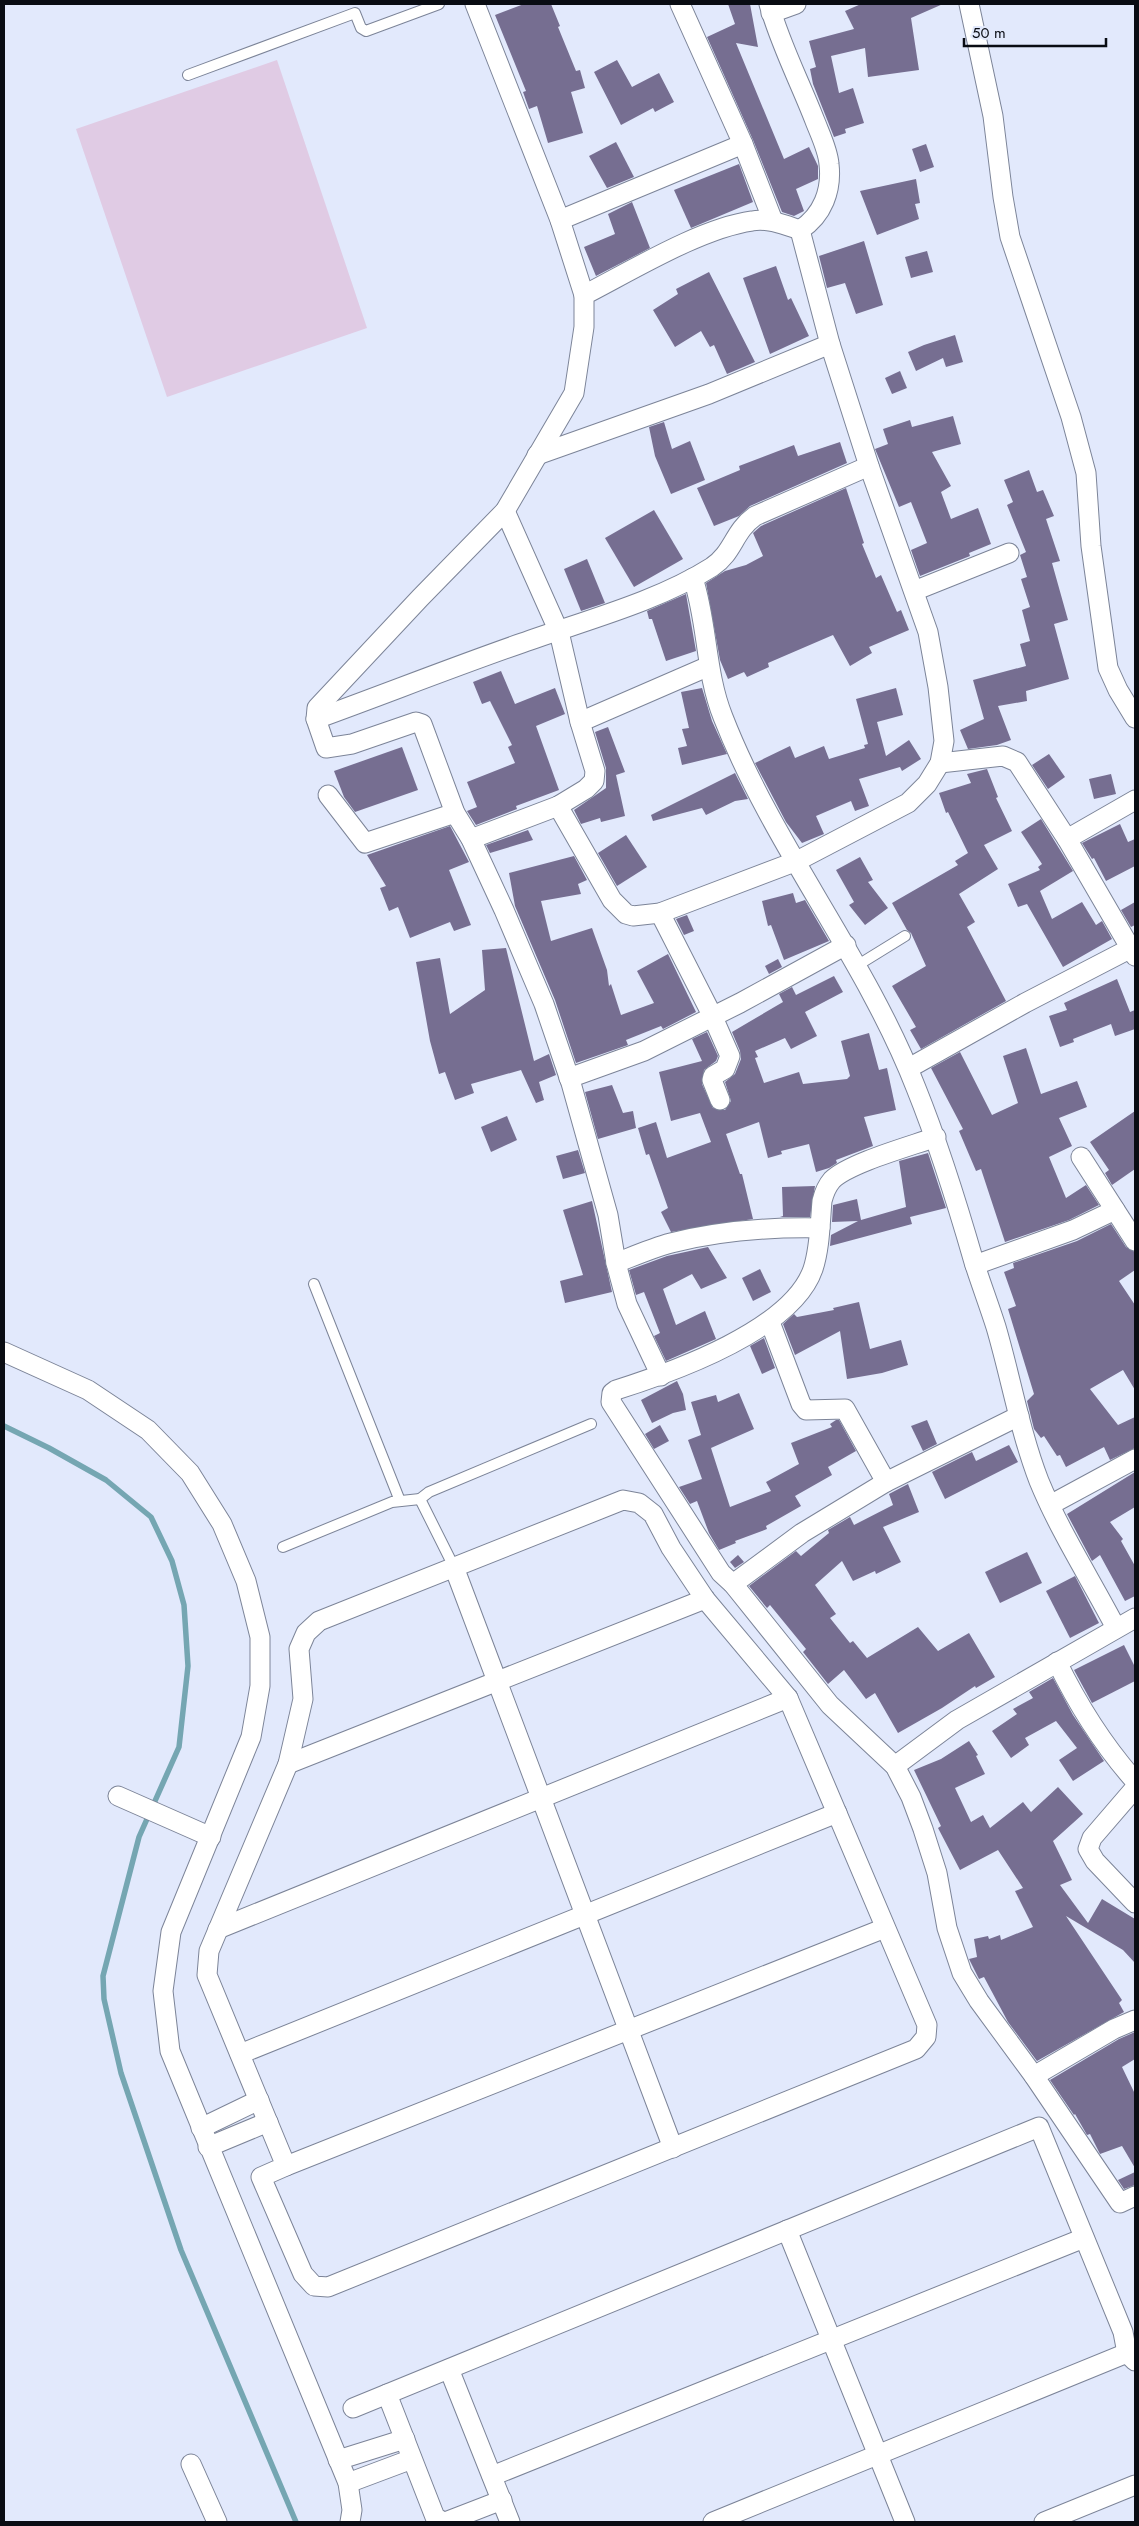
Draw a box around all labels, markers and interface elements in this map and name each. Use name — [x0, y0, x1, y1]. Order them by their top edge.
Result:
scale bar — [964, 15, 1106, 47]
text: 50 m — [972, 22, 1006, 44]

